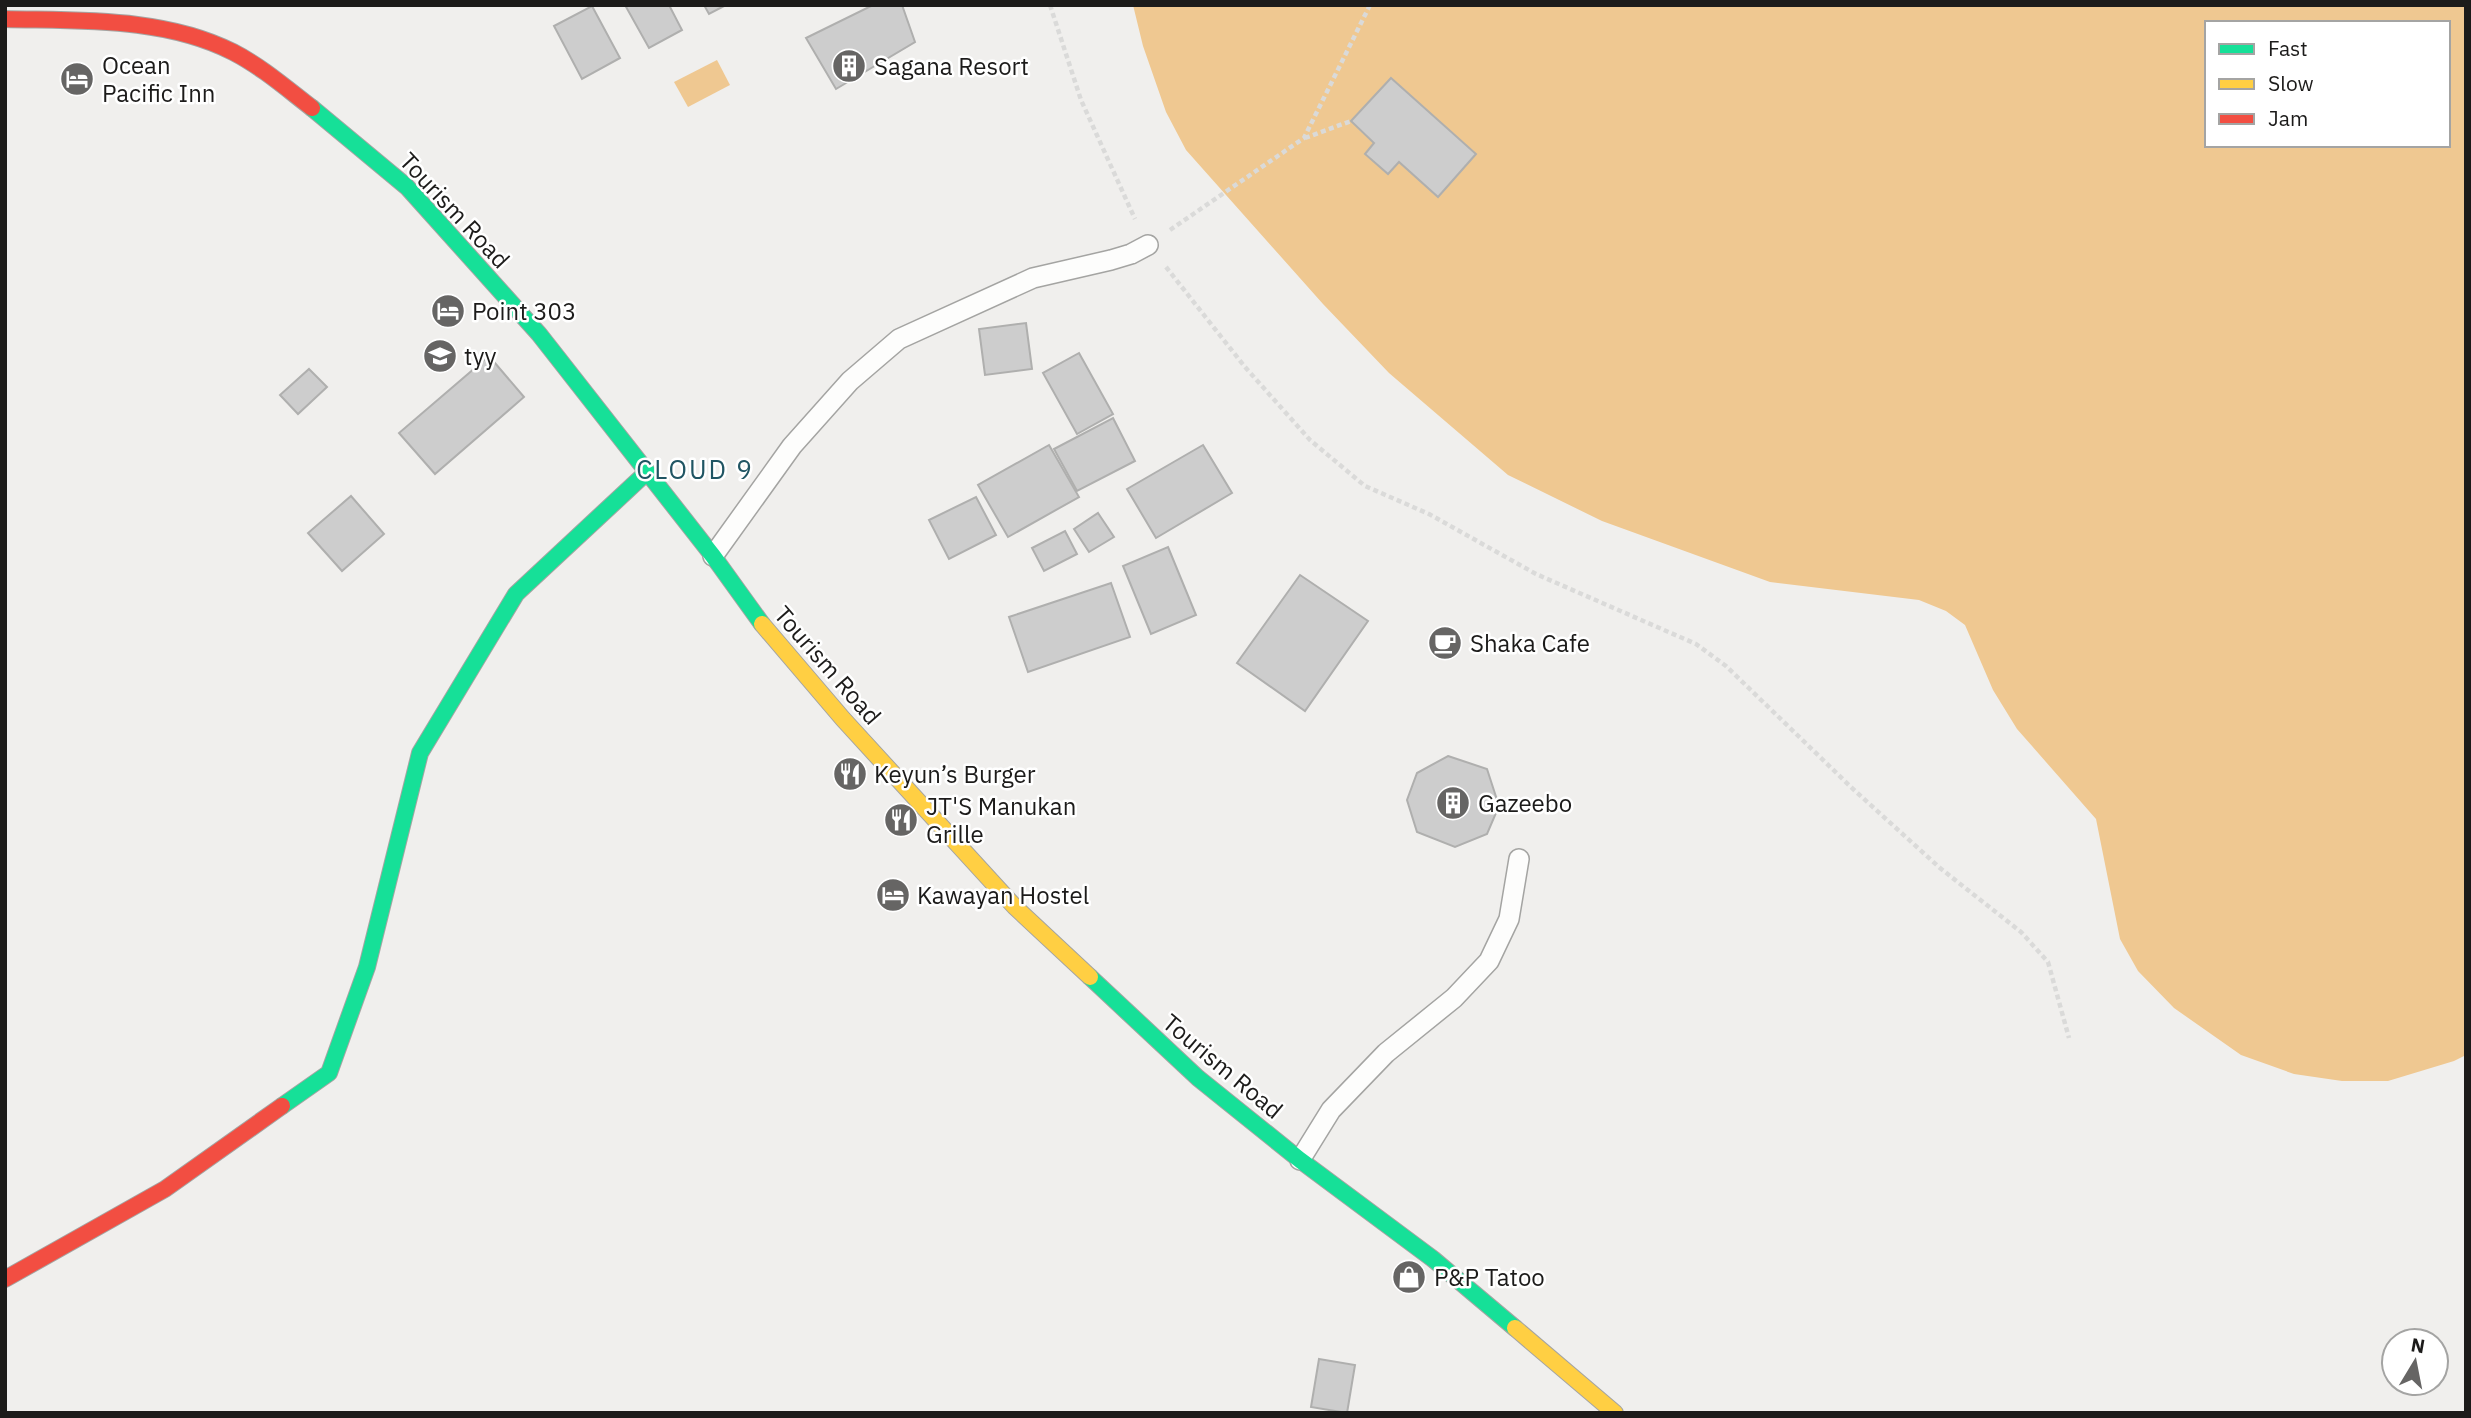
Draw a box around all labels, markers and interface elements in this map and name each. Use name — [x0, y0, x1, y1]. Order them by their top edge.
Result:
legend — [2205, 21, 2450, 147]
text: Fast — [2268, 34, 2308, 62]
building icon: Sagana Resort — [830, 47, 868, 85]
place label: Ocean Pacific Inn — [102, 49, 215, 109]
place label: Sagana Resort — [874, 50, 1029, 82]
hotel icon: Ocean Pacific Inn — [58, 60, 96, 98]
text: Slow — [2268, 69, 2314, 97]
text: Jam — [2268, 104, 2308, 132]
street label: Tourism Road — [393, 145, 517, 275]
hotel icon: Point 303 — [429, 292, 467, 330]
place label: Point 303 — [472, 295, 576, 327]
school or university icon: tyy — [421, 337, 459, 375]
place label: tyy — [464, 340, 496, 372]
district label: CLOUD 9 — [636, 452, 754, 486]
street label: Tourism Road — [768, 599, 888, 731]
cafe icon: Shaka Cafe — [1426, 624, 1464, 662]
place label: Shaka Cafe — [1470, 627, 1590, 659]
restaurant icon: Keyun’s Burger — [831, 755, 869, 793]
place label: Keyun’s Burger — [874, 758, 1036, 790]
building icon: Gazeebo — [1434, 784, 1472, 822]
place label: Gazeebo — [1478, 787, 1572, 819]
place label: JT'S Manukan Grille — [926, 790, 1076, 850]
restaurant icon: JT'S Manukan Grille — [882, 801, 920, 839]
hotel icon: Kawayan Hostel — [874, 876, 912, 914]
place label: Kawayan Hostel — [917, 879, 1089, 911]
street label: Tourism Road — [1156, 1006, 1290, 1126]
shop icon: P&P Tatoo — [1390, 1258, 1428, 1296]
place label: P&P Tatoo — [1434, 1261, 1545, 1293]
north arrow — [2380, 1327, 2450, 1397]
text: N — [2409, 1332, 2427, 1358]

